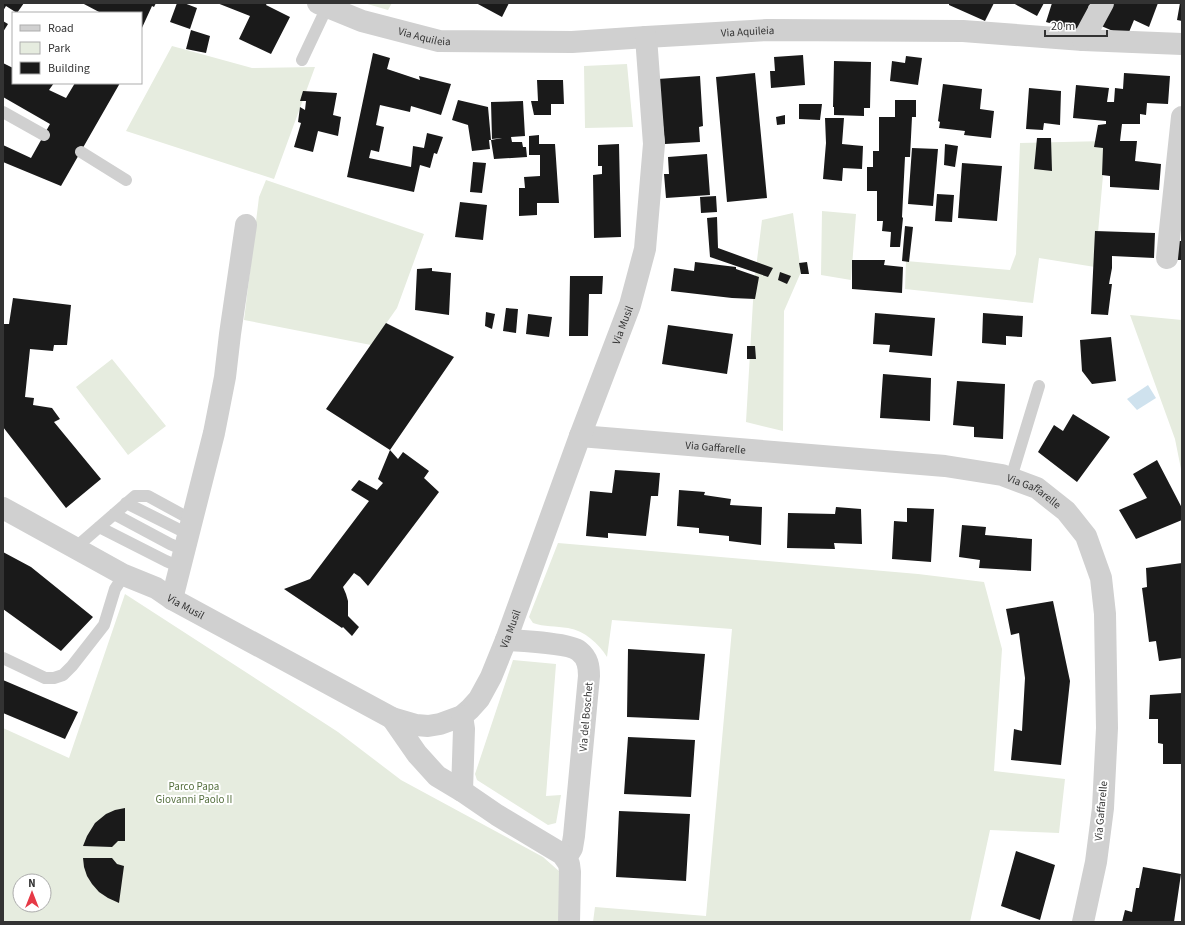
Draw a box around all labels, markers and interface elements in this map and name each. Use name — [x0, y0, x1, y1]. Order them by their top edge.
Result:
legend — [12, 12, 142, 84]
scale bar — [1045, 12, 1107, 38]
text: 20 m — [1051, 18, 1075, 35]
text: Road — [48, 20, 74, 37]
street label: Via Aquileia — [720, 22, 774, 40]
street label: Via Aquileia — [397, 23, 451, 49]
text: Park — [48, 40, 70, 57]
text: Building — [48, 60, 90, 77]
street label: Via Musil — [608, 303, 637, 346]
street label: Via Gaffarelle — [685, 437, 747, 457]
street label: Via Gaffarelle — [1005, 470, 1065, 512]
street label: Via Musil — [164, 590, 207, 623]
street label: Via Musil — [496, 607, 524, 650]
street label: Via del Boschet — [575, 681, 597, 752]
park label: Parco Papa Giovanni Paolo II — [156, 779, 232, 807]
street label: Via Gaffarelle — [1091, 780, 1111, 842]
north arrow — [12, 873, 52, 913]
text: N — [28, 876, 36, 891]

